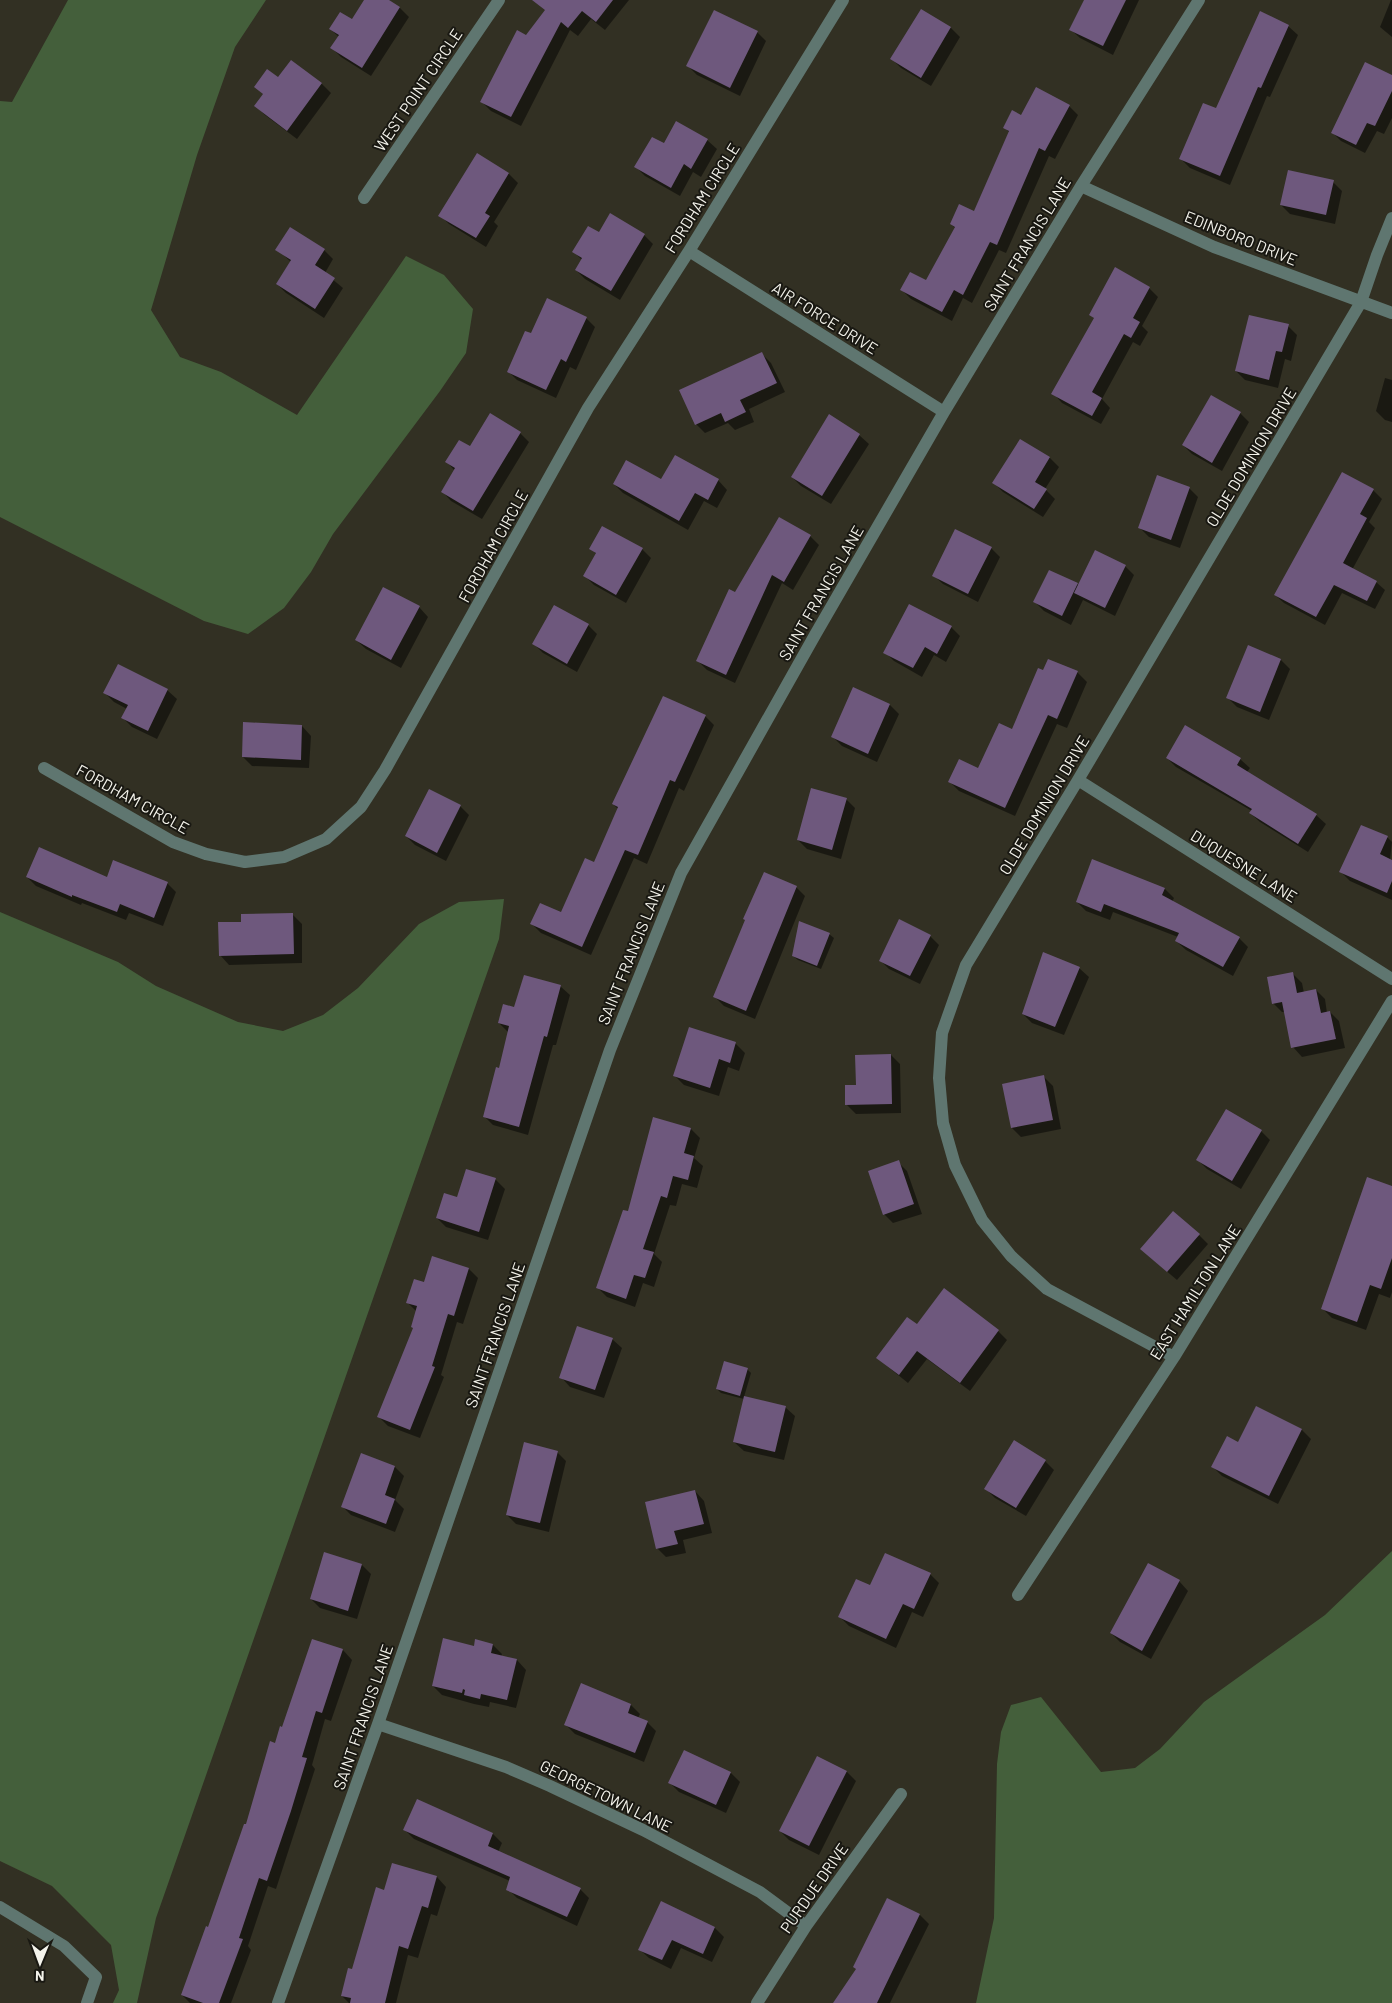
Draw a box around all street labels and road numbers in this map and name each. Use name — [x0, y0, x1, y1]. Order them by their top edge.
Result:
street label: WEST POINT CIRCLE — [370, 25, 466, 155]
street label: FORDHAM CIRCLE — [660, 139, 743, 256]
street label: SAINT FRANCIS LANE — [979, 174, 1074, 314]
street label: EDINBORO DRIVE — [1182, 206, 1300, 269]
street label: AIR FORCE DRIVE — [769, 277, 882, 358]
street label: OLDE DOMINION DRIVE — [1202, 384, 1300, 530]
street label: FORDHAM CIRCLE — [454, 486, 531, 605]
street label: SAINT FRANCIS LANE — [774, 522, 867, 664]
street label: OLDE DOMINION DRIVE — [995, 732, 1093, 878]
street label: FORDHAM CIRCLE — [74, 760, 193, 837]
street label: DUQUESNE LANE — [1188, 825, 1301, 906]
street label: SAINT FRANCIS LANE — [593, 879, 668, 1027]
street label: EAST HAMILTON LANE — [1145, 1221, 1244, 1363]
street label: SAINT FRANCIS LANE — [461, 1260, 528, 1410]
street label: SAINT FRANCIS LANE — [329, 1642, 396, 1792]
street label: GEORGETOWN LANE — [537, 1755, 675, 1836]
street label: PURDUE DRIVE — [776, 1839, 852, 1936]

